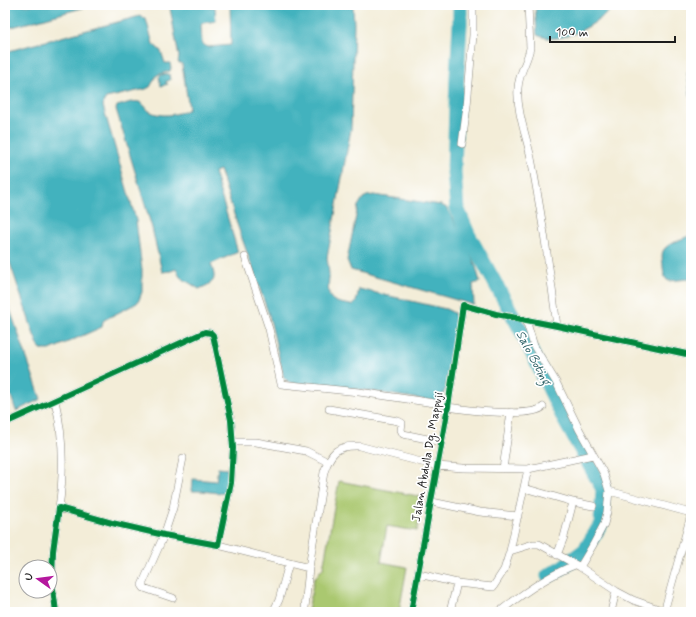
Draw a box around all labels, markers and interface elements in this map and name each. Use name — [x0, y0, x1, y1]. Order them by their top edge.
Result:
scale bar — [550, 18, 675, 44]
text: 100 m — [556, 25, 588, 41]
water label: Salo Boting — [510, 328, 555, 391]
street label: Jalan Abdulla Dg. Mappuji — [409, 391, 447, 523]
north arrow — [18, 559, 58, 599]
text: U — [22, 572, 37, 582]

